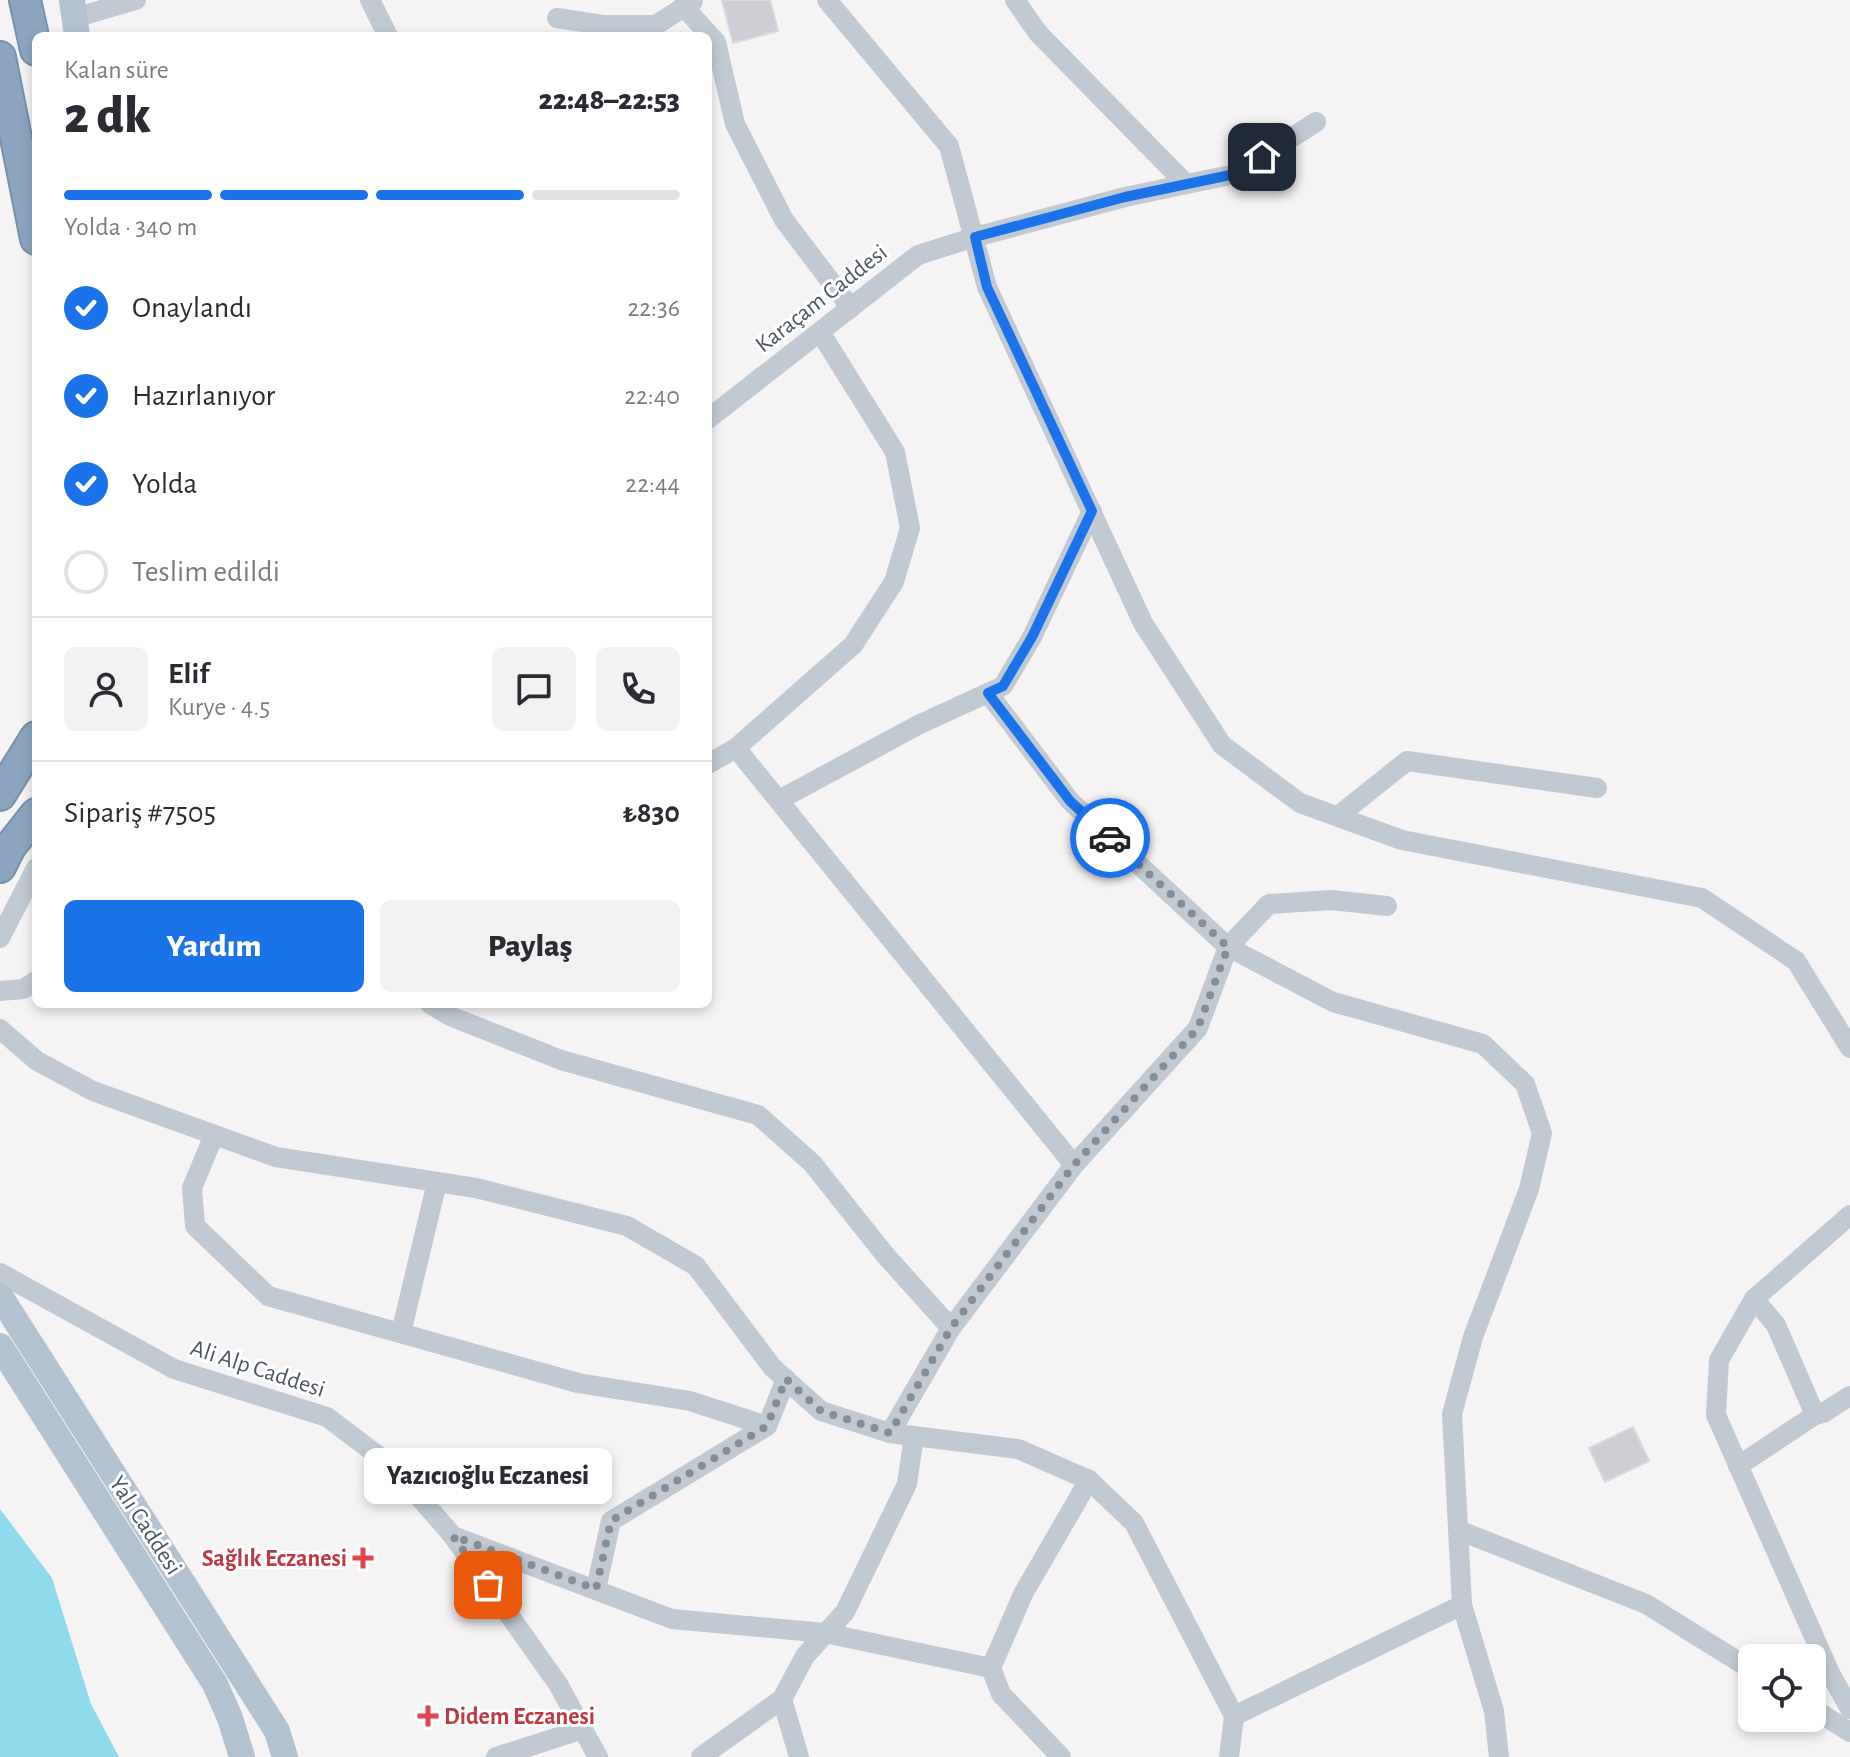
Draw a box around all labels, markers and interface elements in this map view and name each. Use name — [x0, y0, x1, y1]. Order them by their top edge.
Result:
text: Kalan süre — [64, 57, 169, 83]
text: 22:48–22:53 — [538, 85, 680, 115]
text: 2 dk — [64, 90, 151, 142]
pin — [1228, 123, 1296, 191]
icon: home — [1240, 135, 1284, 179]
text: Yolda · 340 m — [64, 214, 197, 240]
street label: Karaçam Caddesi — [751, 240, 892, 357]
icon: check — [64, 286, 108, 330]
text: Onaylandı — [132, 293, 252, 323]
text: 22:36 — [627, 295, 680, 321]
icon: check — [64, 374, 108, 418]
text: Hazırlanıyor — [132, 381, 275, 411]
text: 22:40 — [624, 383, 680, 409]
icon: check — [64, 462, 108, 506]
text: Yolda — [132, 469, 197, 499]
text: 22:44 — [625, 471, 680, 497]
text: Teslim edildi — [132, 557, 280, 587]
button: person — [64, 647, 148, 731]
button: chat — [492, 647, 576, 731]
button: phone — [596, 647, 680, 731]
text: Elif — [168, 659, 209, 689]
text: Kurye · 4.5 — [168, 694, 270, 720]
text: Sipariş #7505 — [64, 798, 216, 828]
text: ₺830 — [623, 798, 680, 828]
courier — [1070, 798, 1150, 878]
icon: car — [1088, 816, 1132, 860]
button: Yardım — [64, 900, 364, 992]
button: Paylaş — [380, 900, 680, 992]
street label: Ali Alp Caddesi — [188, 1336, 328, 1402]
callout: Yazıcıoğlu Eczanesi — [364, 1449, 612, 1505]
text: Yazıcıoğlu Eczanesi — [387, 1463, 589, 1489]
street label: Yalı Caddesi — [105, 1472, 186, 1579]
place label: Sağlık Eczanesi — [202, 1547, 347, 1571]
marker: Sağlık Eczanesi — [354, 1549, 372, 1567]
pin — [454, 1551, 522, 1619]
icon: bag — [466, 1563, 510, 1607]
map controls — [1738, 1644, 1826, 1732]
button: locate — [1738, 1644, 1826, 1732]
place label: Didem Eczanesi — [444, 1705, 595, 1729]
marker: Didem Eczanesi — [419, 1707, 437, 1725]

